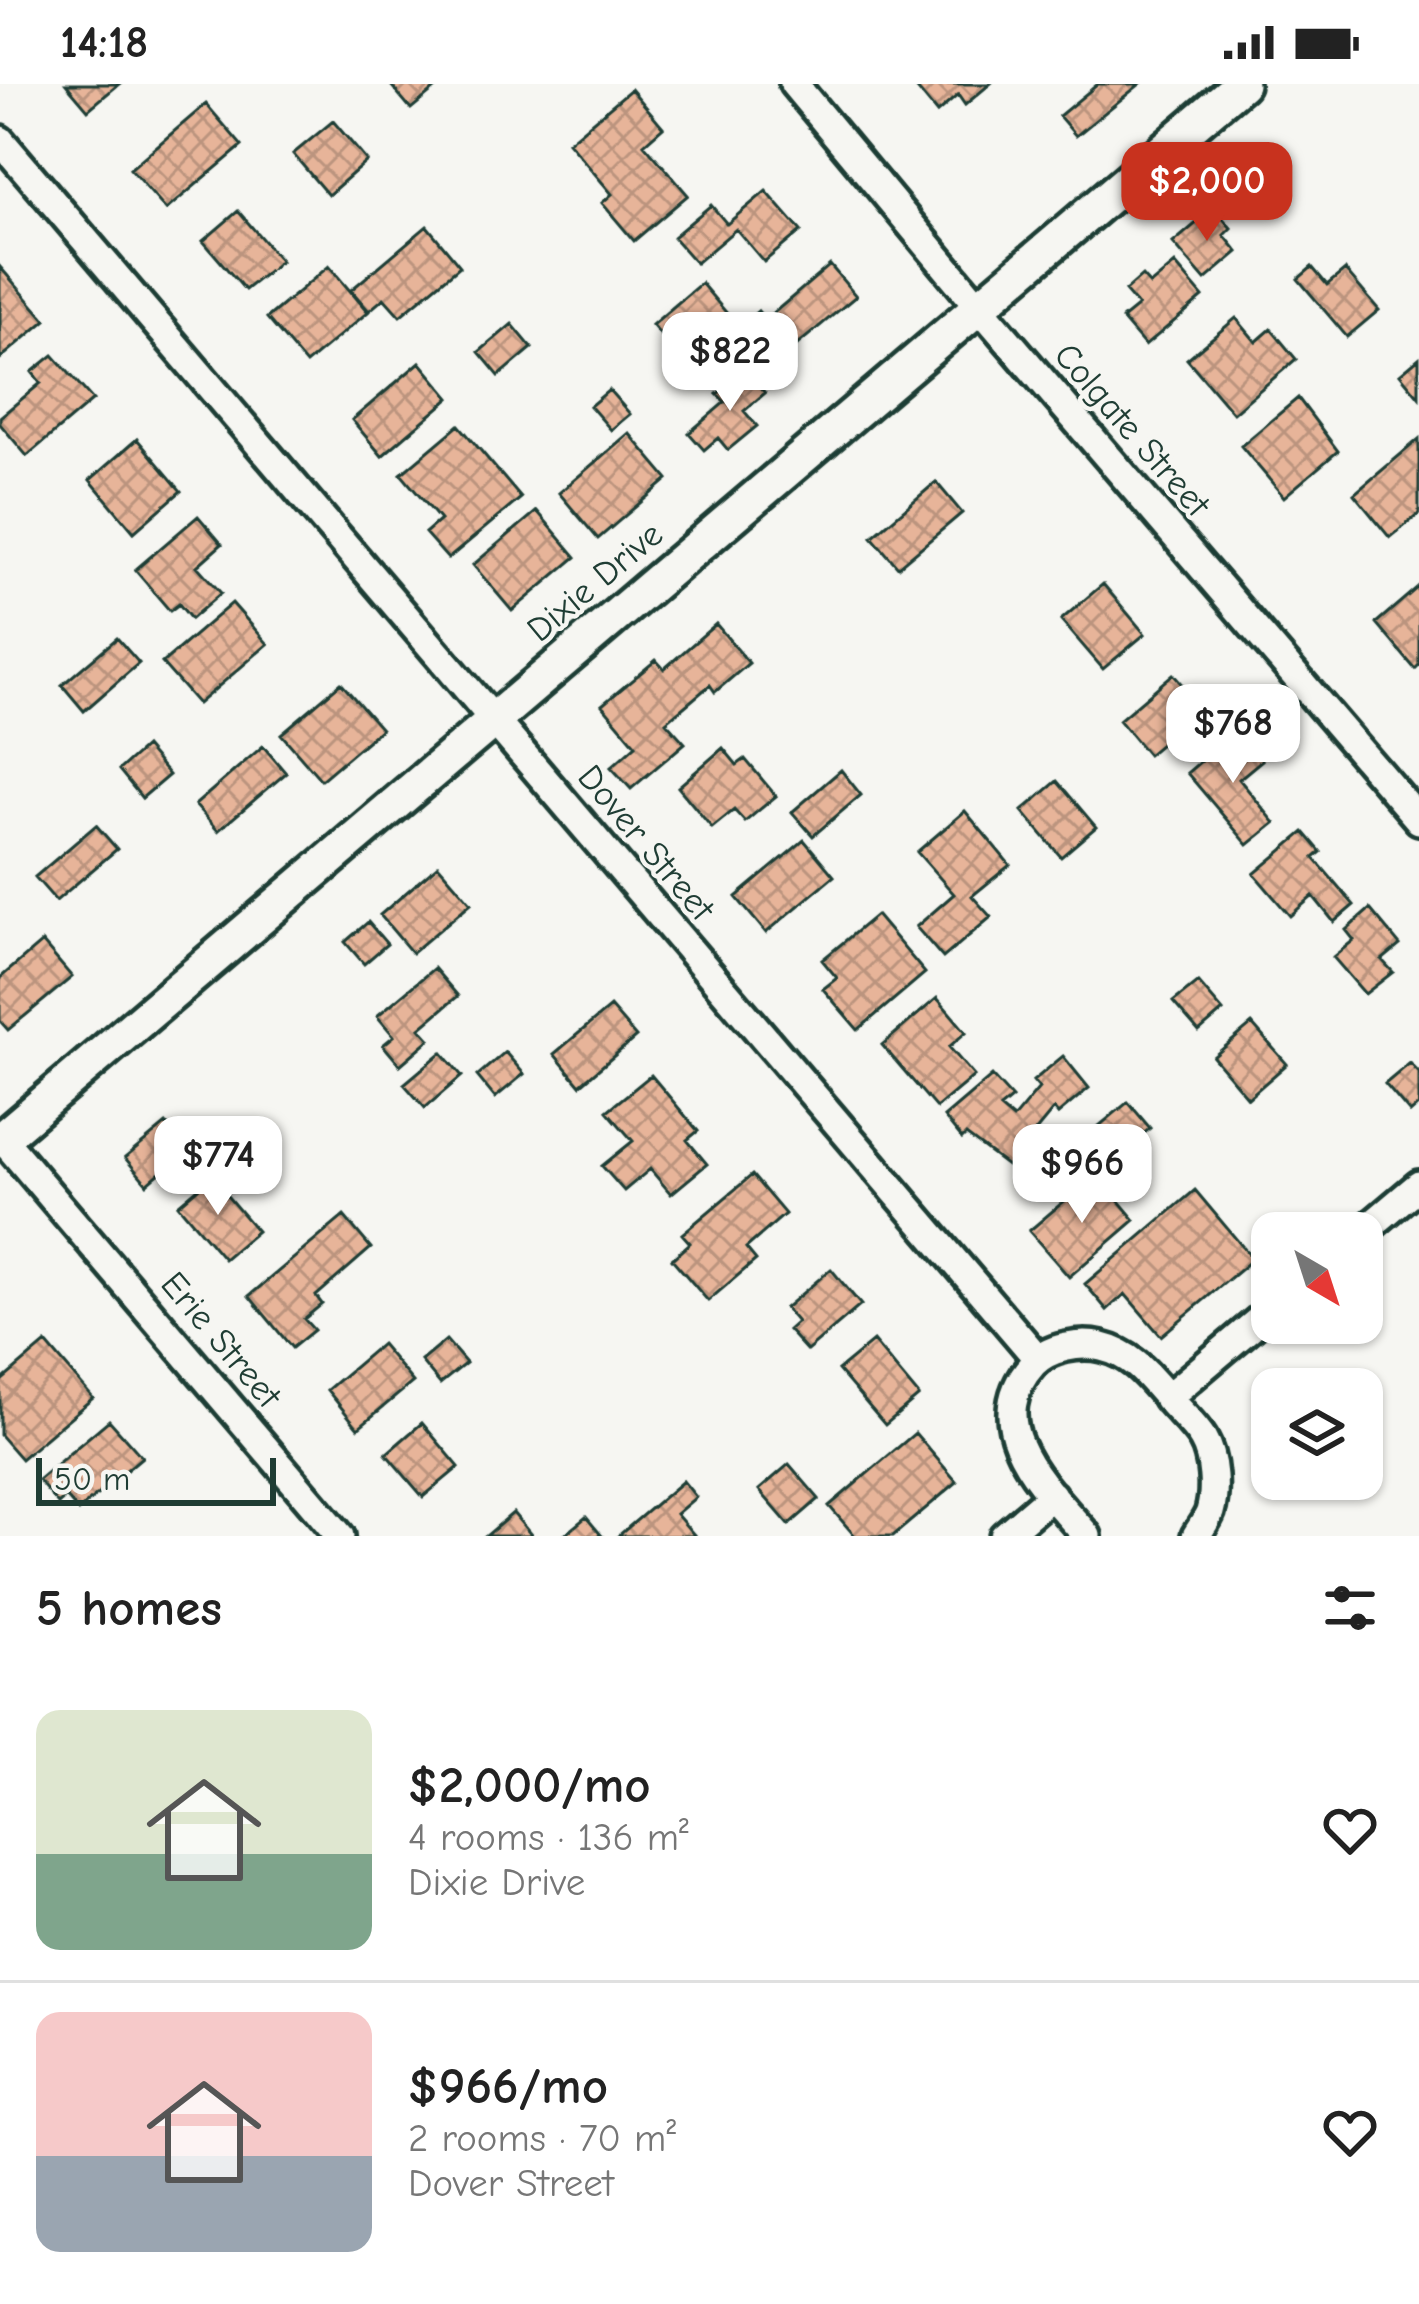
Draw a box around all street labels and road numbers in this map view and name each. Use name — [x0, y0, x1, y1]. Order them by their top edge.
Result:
street label: Colgate Street — [1046, 335, 1219, 526]
street label: Dixie Drive — [519, 514, 671, 650]
street label: Dover Street — [569, 757, 724, 930]
street label: Erie Street — [152, 1264, 291, 1417]

